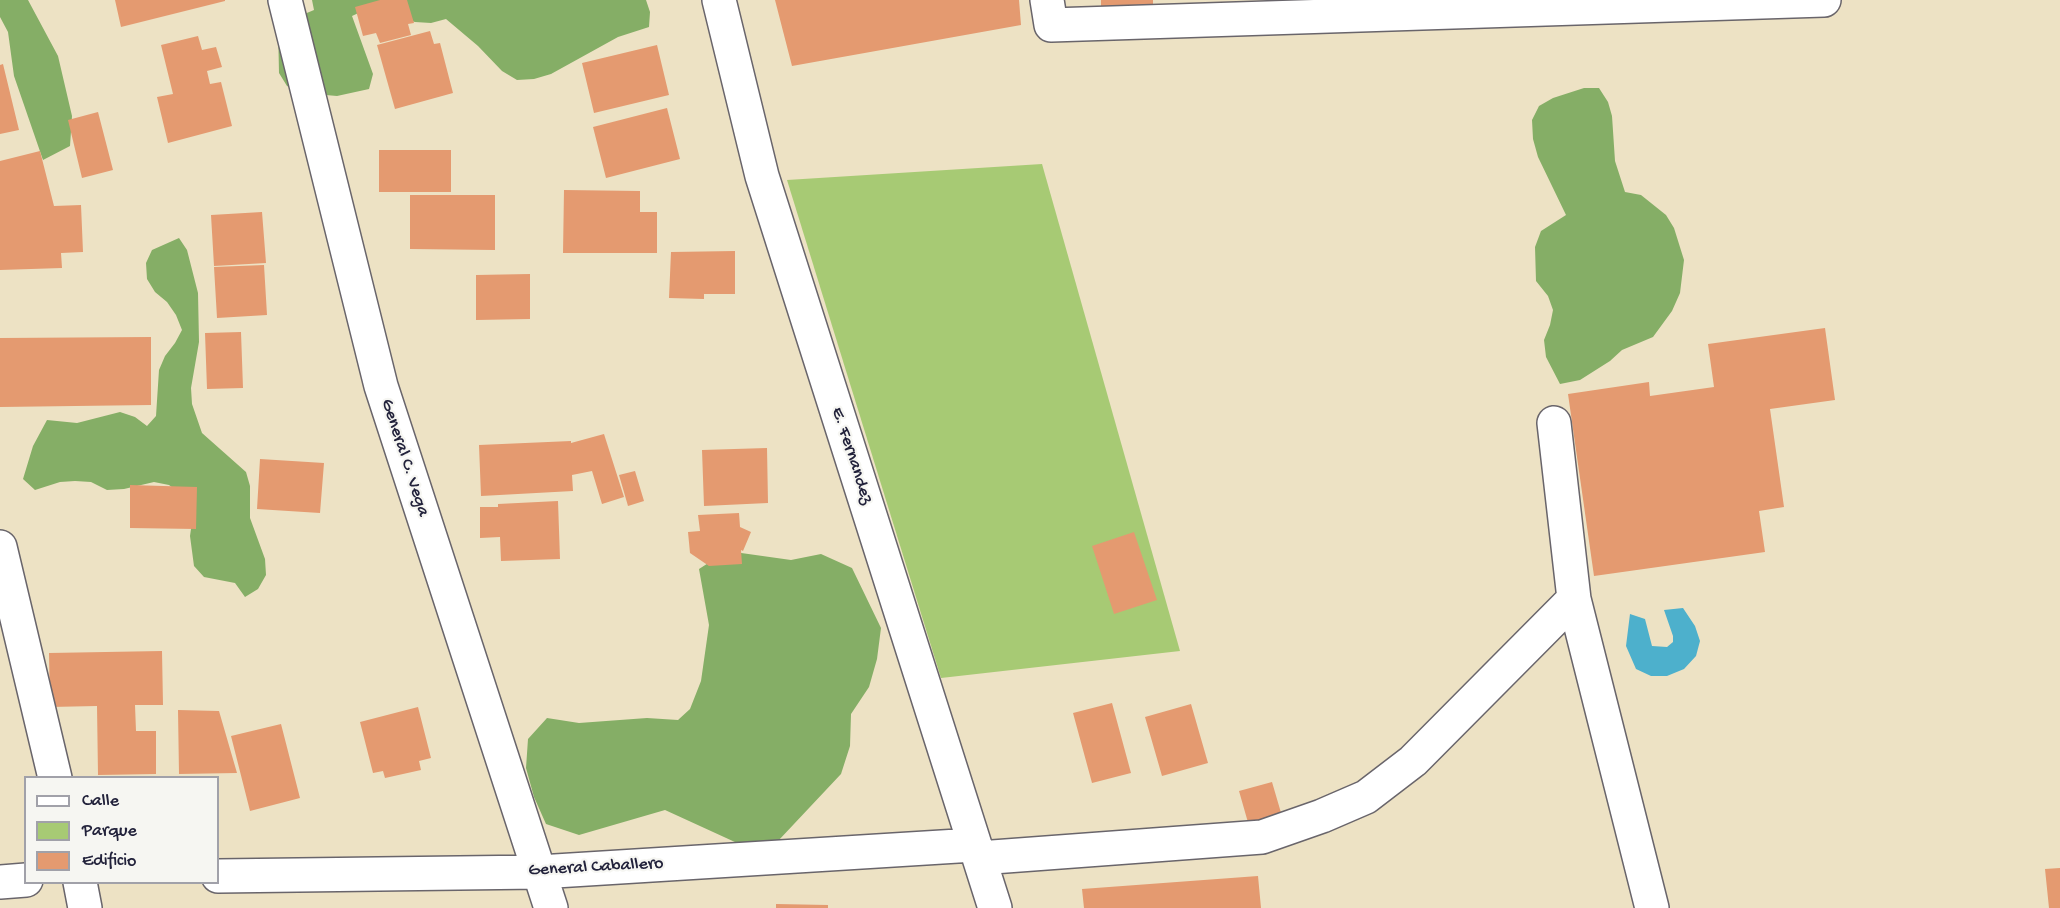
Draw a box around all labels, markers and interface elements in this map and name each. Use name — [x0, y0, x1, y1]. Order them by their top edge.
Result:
street label: General C. Vega — [375, 397, 433, 519]
street label: E. Fernandez — [825, 405, 877, 507]
legend — [24, 776, 219, 884]
text: Calle — [82, 791, 119, 812]
text: Parque — [82, 821, 137, 842]
text: Edificio — [82, 851, 136, 872]
street label: General Caballero — [528, 854, 664, 882]

